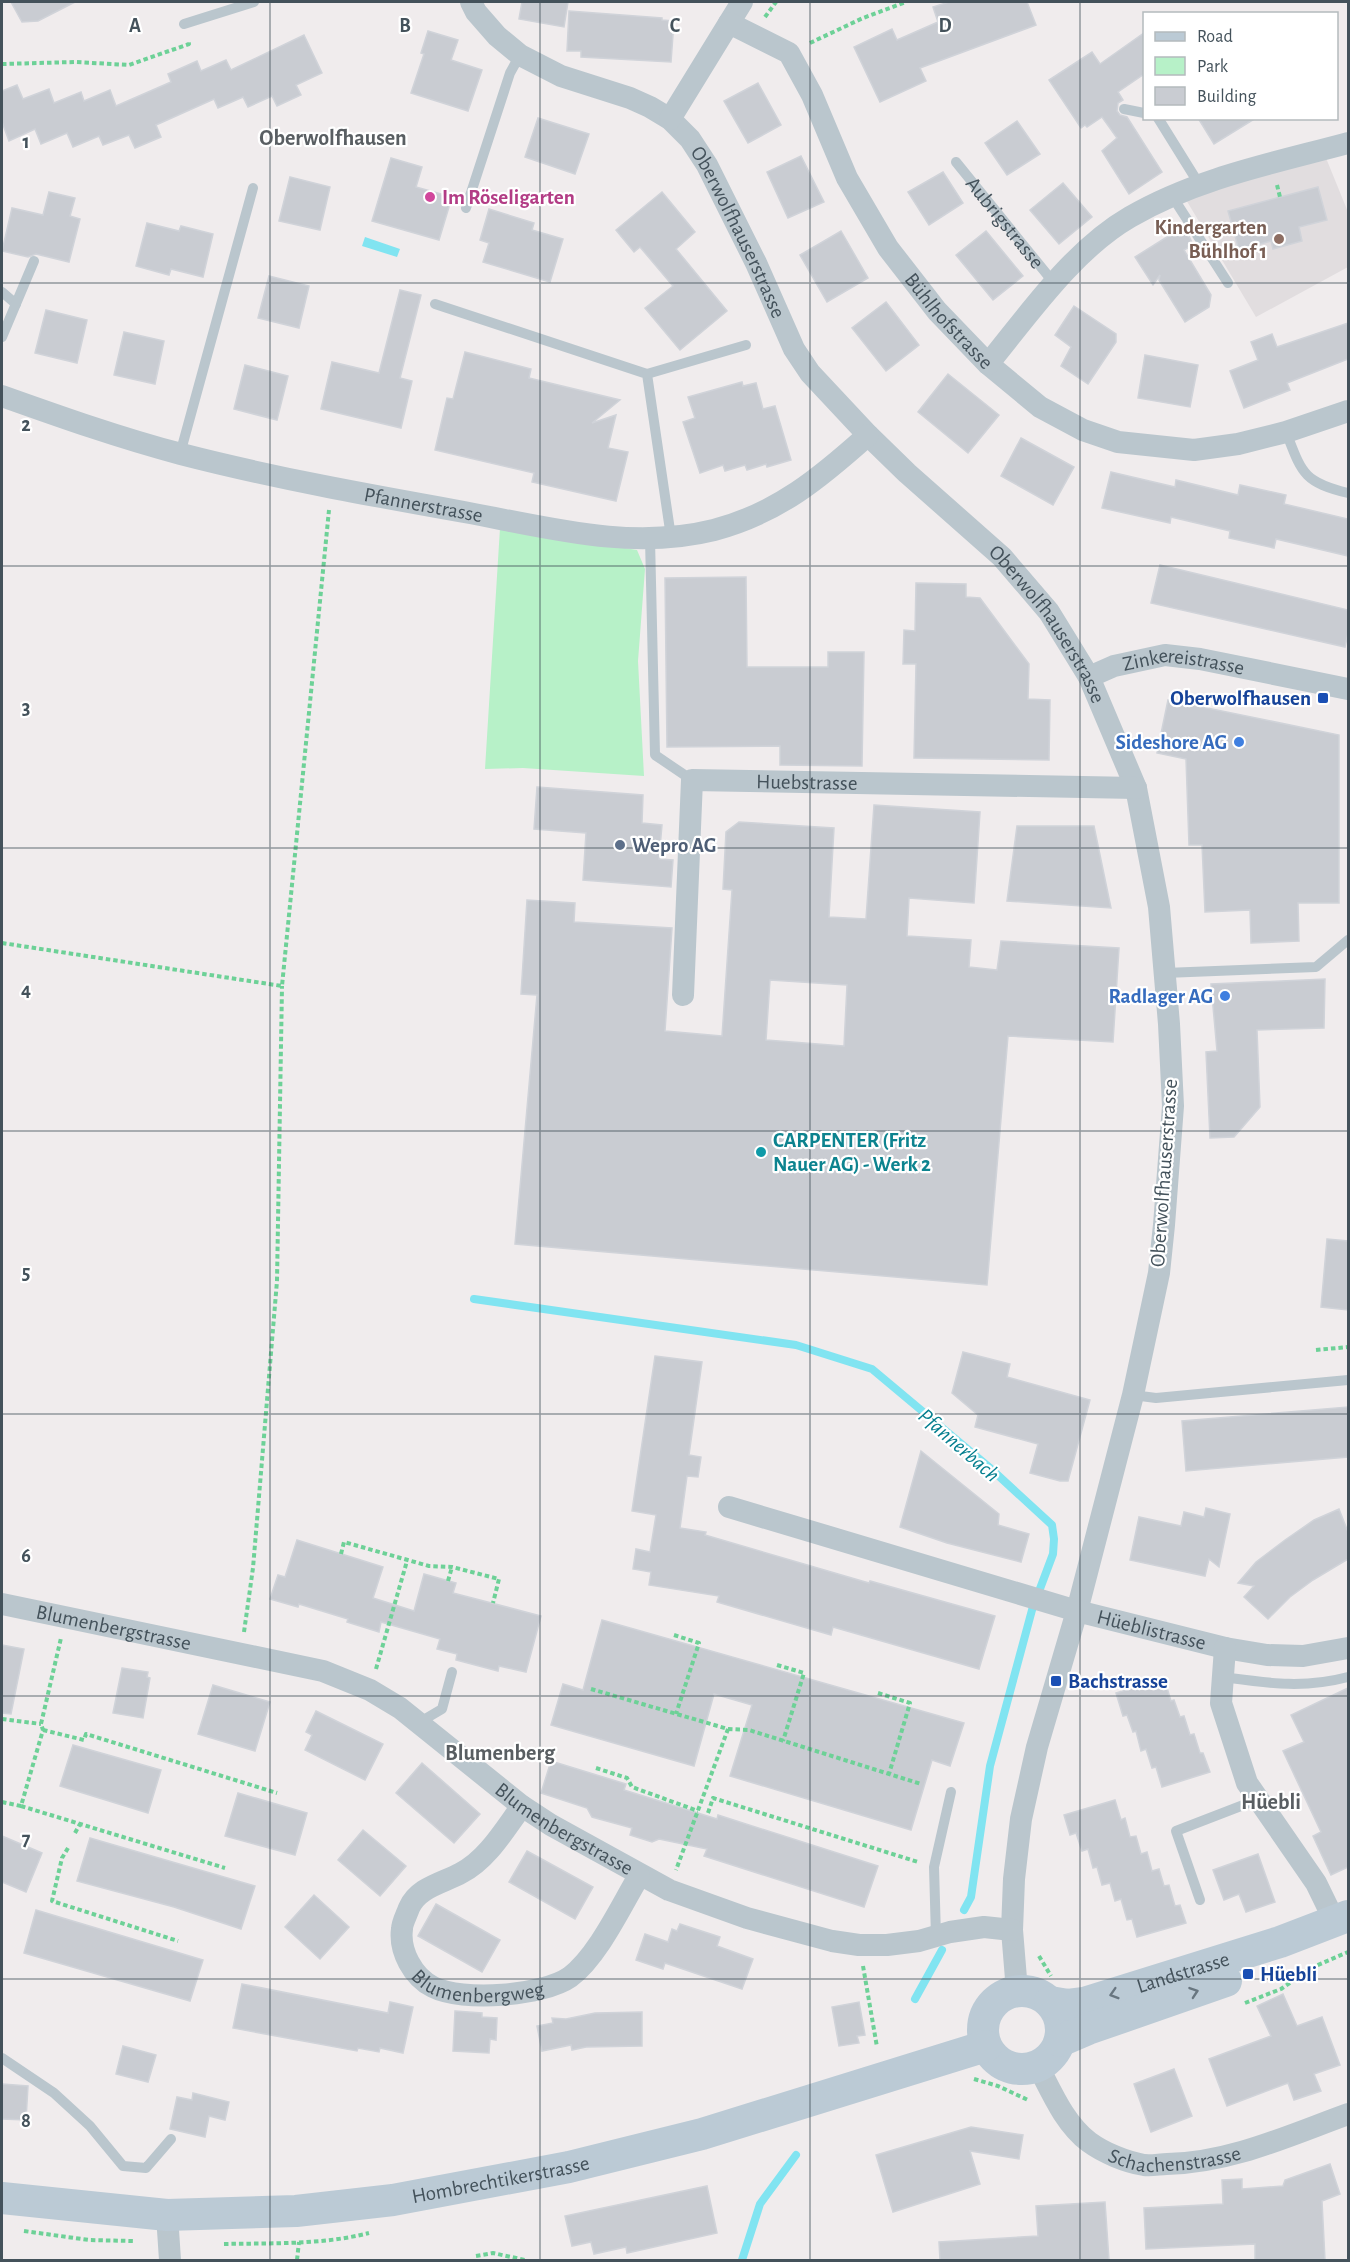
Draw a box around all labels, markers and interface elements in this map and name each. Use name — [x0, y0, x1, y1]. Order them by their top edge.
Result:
legend — [1143, 12, 1338, 120]
text: A — [129, 16, 141, 36]
text: B — [399, 16, 411, 36]
text: C — [670, 16, 681, 36]
text: D — [938, 16, 952, 36]
text: Road — [1197, 28, 1233, 46]
text: Park — [1197, 58, 1229, 76]
text: Building — [1197, 88, 1257, 106]
district label: Oberwolfhausen — [259, 127, 407, 149]
text: 1 — [22, 132, 30, 152]
street label: Oberwolfhauserstrasse — [687, 142, 789, 321]
street label: Aubrigstrasse — [962, 173, 1048, 272]
place label: Im Röseligarten — [442, 187, 575, 208]
marker: Im Röseligarten — [423, 190, 437, 204]
place label: Kindergarten Bühlhof 1 — [1154, 217, 1267, 262]
marker: Kindergarten Bühlhof 1 — [1272, 232, 1286, 246]
street label: Bühlhofstrasse — [901, 269, 997, 373]
text: 2 — [21, 415, 31, 435]
street label: Pfannerstrasse — [362, 484, 485, 526]
street label: Oberwolfhauserstrasse — [985, 541, 1109, 706]
street label: Zinkereistrasse — [1121, 644, 1246, 678]
place label: Oberwolfhausen — [1170, 688, 1311, 709]
marker: Oberwolfhausen — [1316, 691, 1330, 705]
text: 3 — [22, 698, 30, 718]
place label: Sideshore AG — [1115, 732, 1227, 753]
marker: Sideshore AG — [1232, 735, 1246, 749]
street label: Huebstrasse — [756, 771, 858, 793]
place label: Wepro AG — [632, 835, 716, 856]
marker: Wepro AG — [613, 838, 627, 852]
text: 4 — [21, 980, 31, 1000]
place label: Radlager AG — [1108, 986, 1213, 1007]
marker: Radlager AG — [1218, 989, 1232, 1003]
street label: Oberwolfhauserstrasse — [1147, 1078, 1181, 1268]
place label: CARPENTER (Fritz Nauer AG) - Werk 2 — [773, 1130, 931, 1175]
marker: CARPENTER (Fritz Nauer AG) - Werk 2 — [754, 1145, 768, 1159]
text: 5 — [22, 1263, 30, 1283]
water label: Pfannerbach — [914, 1404, 1004, 1486]
text: 6 — [21, 1546, 31, 1566]
street label: Blumenbergstrasse — [34, 1601, 193, 1654]
street label: Hüeblistrasse — [1095, 1606, 1208, 1653]
place label: Bachstrasse — [1068, 1671, 1168, 1692]
marker: Bachstrasse — [1049, 1674, 1063, 1688]
district label: Blumenberg — [445, 1742, 556, 1764]
street label: Blumenbergstrasse — [491, 1778, 637, 1879]
district label: Hüebli — [1241, 1791, 1301, 1813]
text: 7 — [22, 1829, 31, 1849]
street label: Landstrasse — [1134, 1948, 1232, 1996]
place label: Hüebli — [1260, 1964, 1317, 1985]
street label: Blumenbergweg — [407, 1965, 547, 2006]
marker: Hüebli — [1241, 1967, 1255, 1981]
one-way arrow — [1109, 1987, 1120, 1999]
one-way arrow — [1188, 1987, 1199, 2000]
text: 8 — [21, 2111, 31, 2131]
street label: Schachenstrasse — [1105, 2142, 1243, 2176]
street label: Hombrechtikerstrasse — [410, 2152, 592, 2207]

